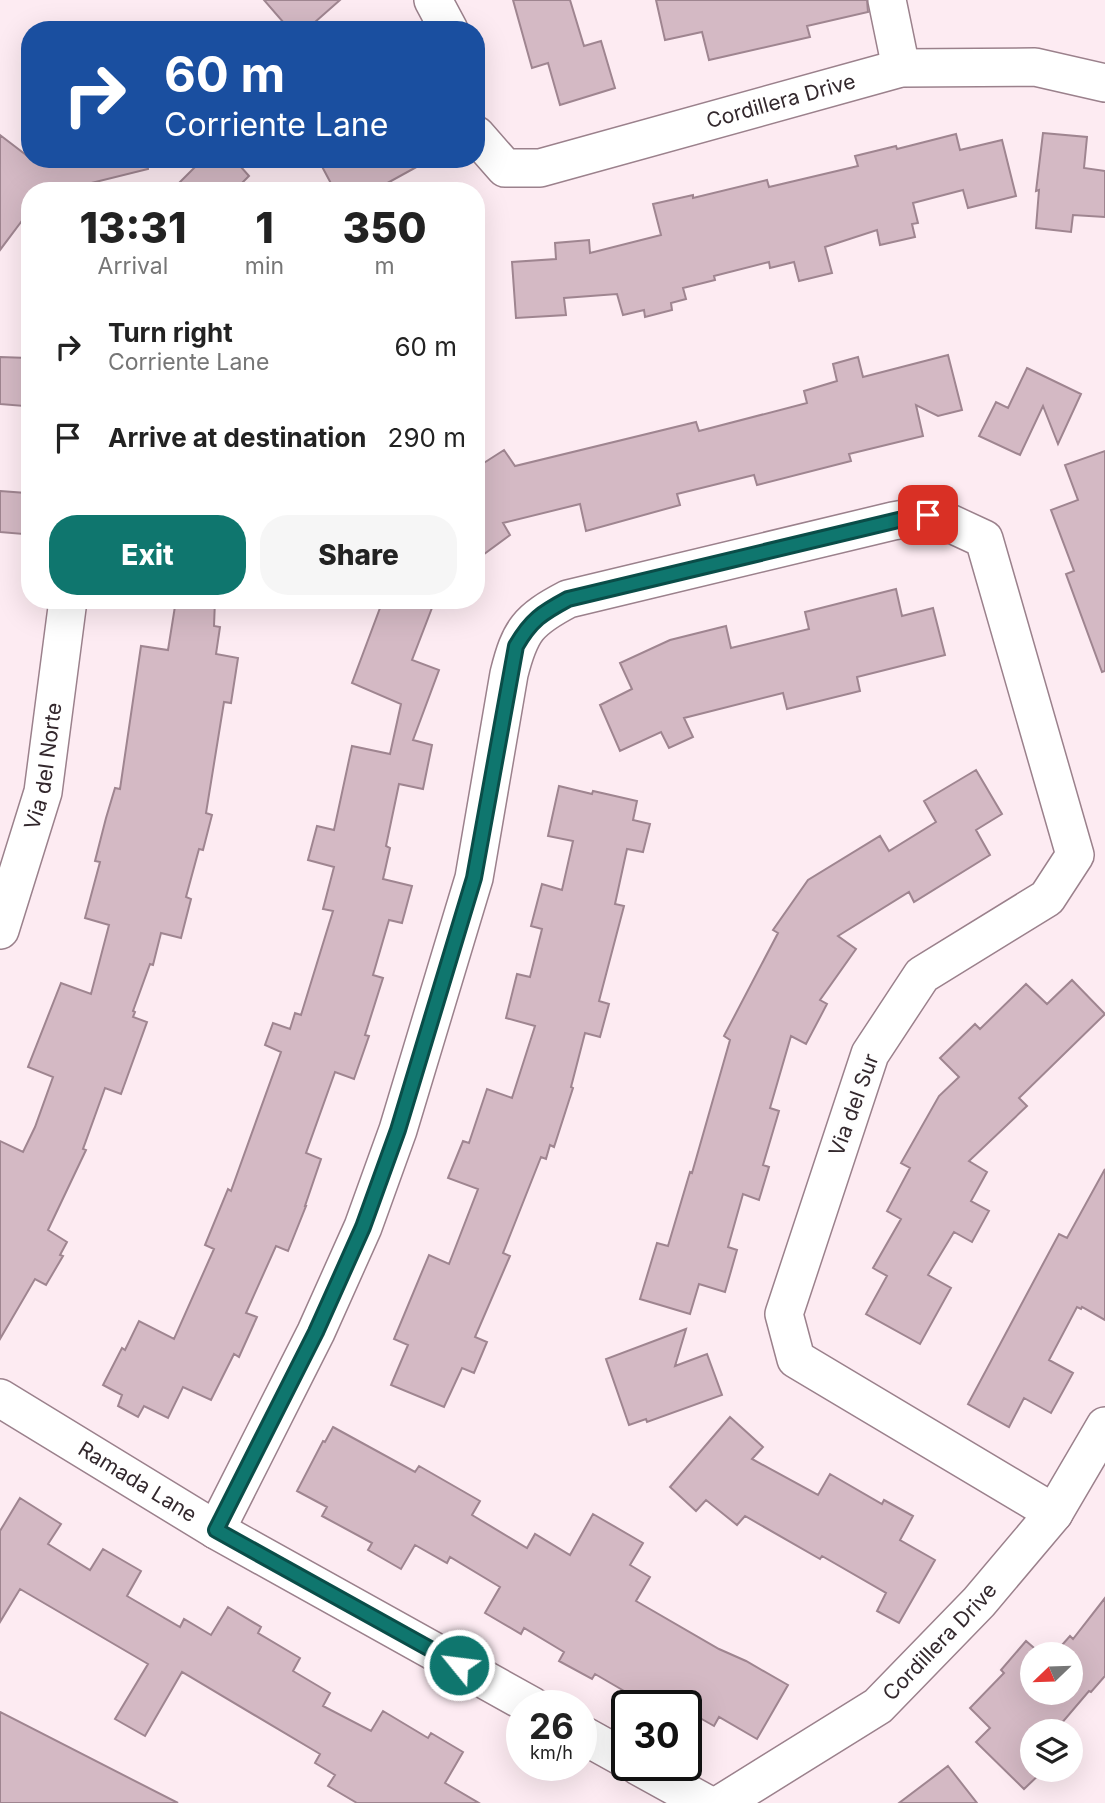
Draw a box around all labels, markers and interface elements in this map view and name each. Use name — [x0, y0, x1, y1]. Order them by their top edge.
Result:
text: 60 m — [164, 45, 285, 104]
icon: right — [49, 49, 140, 140]
street label: Cordillera Drive — [703, 68, 858, 133]
text: Corriente Lane — [164, 105, 388, 144]
text: 13:31 — [79, 202, 186, 253]
text: 1 — [255, 202, 274, 253]
text: 350 — [343, 202, 427, 253]
text: Arrival — [98, 252, 168, 280]
text: min — [245, 252, 284, 280]
text: m — [374, 252, 395, 280]
text: Turn right — [108, 317, 233, 348]
icon: right — [49, 328, 87, 366]
text: 60 m — [394, 331, 457, 362]
text: Corriente Lane — [108, 348, 269, 376]
icon: arrive — [49, 419, 87, 457]
text: Arrive at destination — [108, 422, 367, 453]
text: 290 m — [388, 422, 466, 453]
pin — [898, 485, 958, 545]
icon: arrive — [909, 496, 947, 534]
button: Exit — [49, 515, 246, 595]
button: Share — [260, 515, 457, 595]
street label: Via del Norte — [19, 701, 67, 833]
street label: Via del Sur — [823, 1050, 884, 1159]
street label: Ramada Lane — [74, 1436, 201, 1527]
street label: Cordillera Drive — [877, 1577, 1002, 1705]
position arrow — [422, 1628, 496, 1702]
north arrow — [1020, 1642, 1083, 1704]
map controls — [1020, 1642, 1083, 1782]
speed limit sign: 30 — [611, 1690, 702, 1781]
text: 26 — [529, 1705, 574, 1747]
button: layers — [1020, 1719, 1083, 1782]
text: km/h — [530, 1742, 573, 1763]

